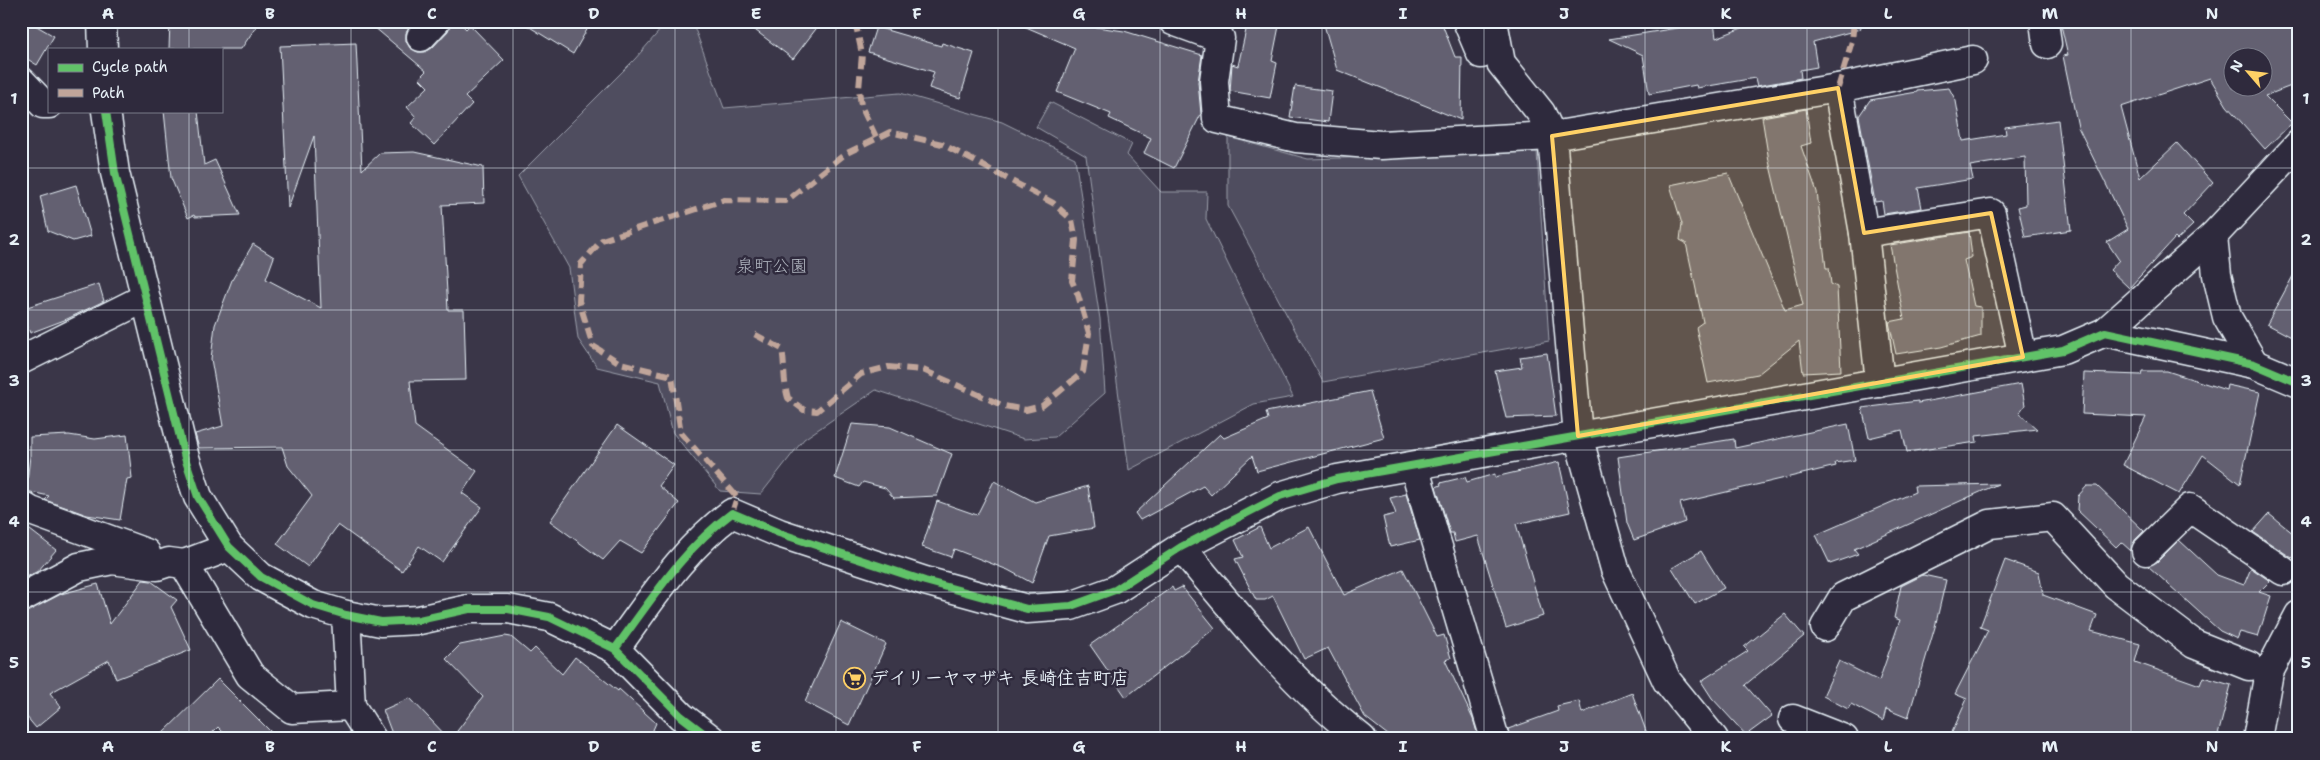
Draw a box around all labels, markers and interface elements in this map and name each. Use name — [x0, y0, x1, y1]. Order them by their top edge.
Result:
text: A — [102, 3, 114, 24]
text: B — [265, 3, 275, 24]
text: C — [427, 3, 437, 24]
text: D — [588, 3, 600, 24]
text: E — [751, 3, 761, 24]
text: F — [912, 3, 922, 24]
text: G — [1073, 3, 1086, 24]
text: H — [1235, 3, 1247, 24]
text: I — [1399, 3, 1408, 24]
text: J — [1559, 3, 1569, 24]
text: K — [1721, 3, 1732, 24]
text: L — [1884, 3, 1893, 24]
text: M — [2042, 3, 2059, 24]
text: N — [2206, 3, 2218, 24]
legend — [48, 48, 222, 112]
north arrow — [2222, 48, 2272, 98]
text: Cycle path — [92, 57, 168, 77]
text: N — [2226, 57, 2247, 75]
text: Path — [92, 83, 125, 103]
text: 1 — [10, 88, 18, 109]
text: 1 — [2302, 88, 2310, 109]
text: 2 — [8, 229, 20, 250]
text: 2 — [2300, 229, 2312, 250]
park label: 泉町公園 — [736, 254, 808, 278]
text: 3 — [8, 370, 20, 391]
text: 3 — [2300, 370, 2312, 391]
text: 4 — [8, 511, 20, 532]
text: 4 — [2300, 511, 2312, 532]
text: 5 — [9, 652, 19, 673]
text: 5 — [2301, 652, 2311, 673]
supermarket icon: デイリーヤマザキ 長崎住吉町店 — [843, 666, 867, 690]
place label: デイリーヤマザキ 長崎住吉町店 — [871, 666, 1129, 690]
text: A — [102, 736, 114, 757]
text: B — [265, 736, 275, 757]
text: C — [427, 736, 437, 757]
text: D — [588, 736, 600, 757]
text: E — [751, 736, 761, 757]
text: F — [912, 736, 922, 757]
text: G — [1073, 736, 1086, 757]
text: H — [1235, 736, 1247, 757]
text: I — [1399, 736, 1408, 757]
text: J — [1559, 736, 1569, 757]
text: K — [1721, 736, 1732, 757]
text: L — [1884, 736, 1893, 757]
text: M — [2042, 736, 2059, 757]
text: N — [2206, 736, 2218, 757]

